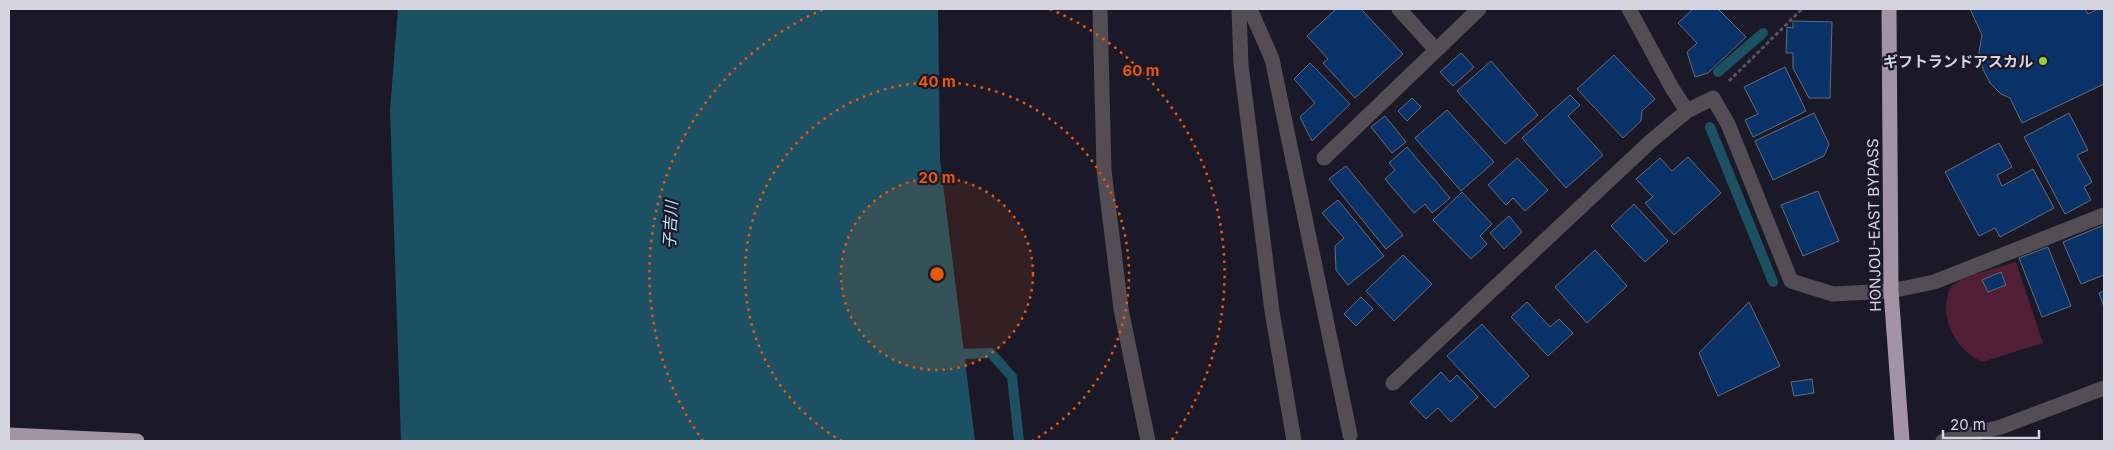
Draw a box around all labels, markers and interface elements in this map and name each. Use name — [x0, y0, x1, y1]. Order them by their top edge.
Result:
place label: ギフトランドアスカル — [1883, 52, 2033, 71]
marker: ギフトランドアスカル — [2037, 55, 2049, 67]
text: 60 m — [1122, 61, 1160, 80]
text: 40 m — [918, 72, 956, 91]
street label: HONJOU-EAST BYPASS — [1863, 138, 1885, 312]
text: 20 m — [919, 168, 955, 187]
water label: 子吉川 — [659, 199, 681, 249]
centre of rings — [928, 265, 946, 283]
scale bar — [1943, 408, 2039, 440]
text: 20 m — [1950, 415, 1986, 434]

